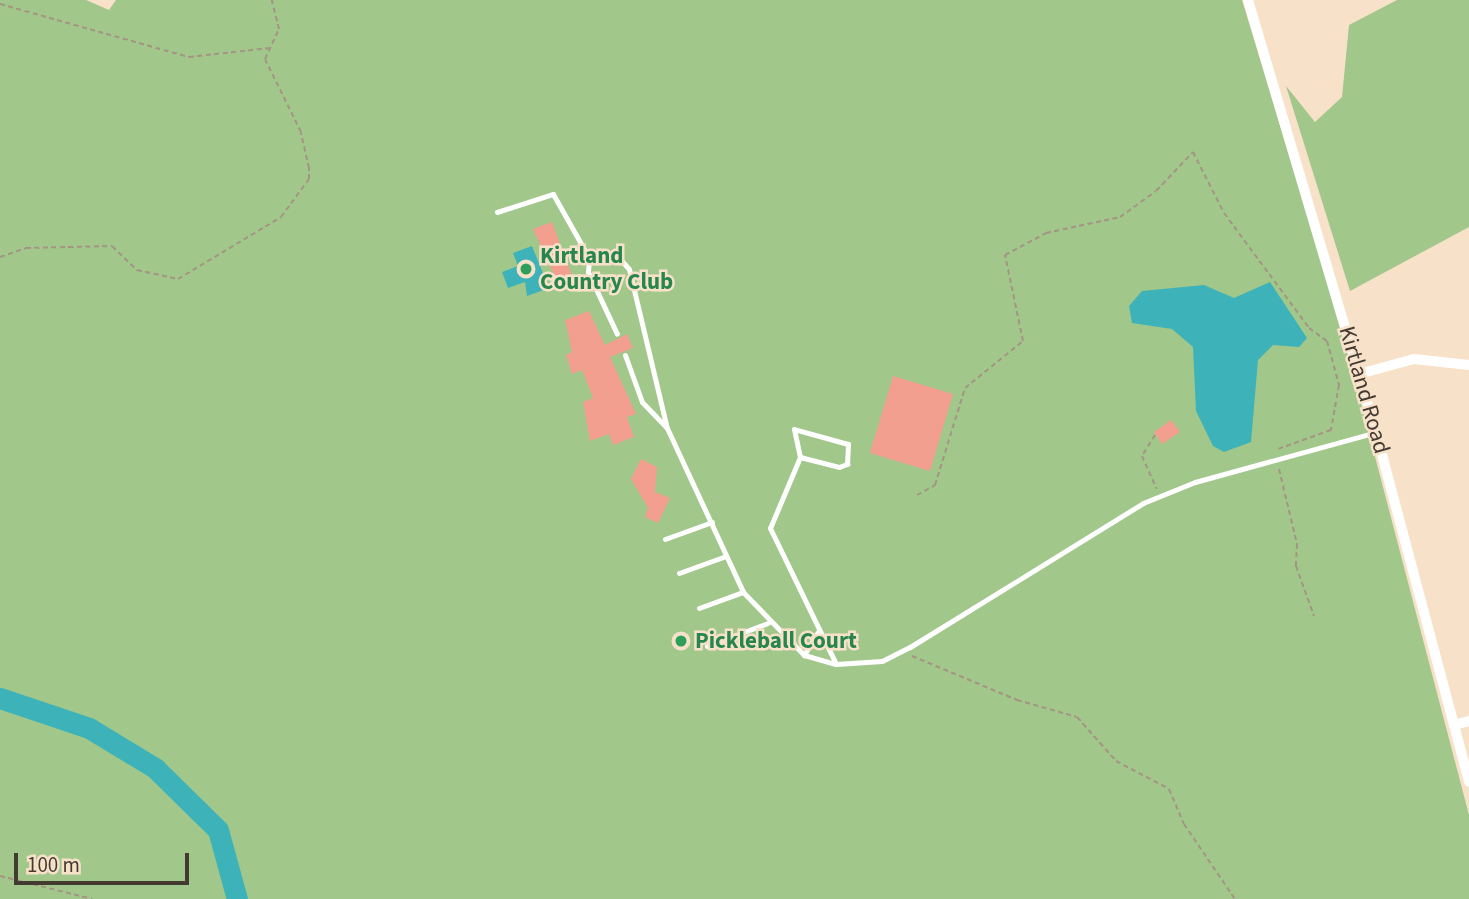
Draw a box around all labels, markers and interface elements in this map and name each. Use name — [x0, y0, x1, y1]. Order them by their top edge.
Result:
place label: Kirtland Country Club — [540, 242, 673, 296]
marker: Kirtland Country Club — [518, 261, 534, 277]
street label: Kirtland Road — [1333, 323, 1395, 457]
place label: Pickleball Court — [695, 627, 857, 655]
marker: Pickleball Court — [673, 633, 689, 649]
scale bar — [18, 839, 192, 883]
text: 100 m — [27, 850, 80, 880]

